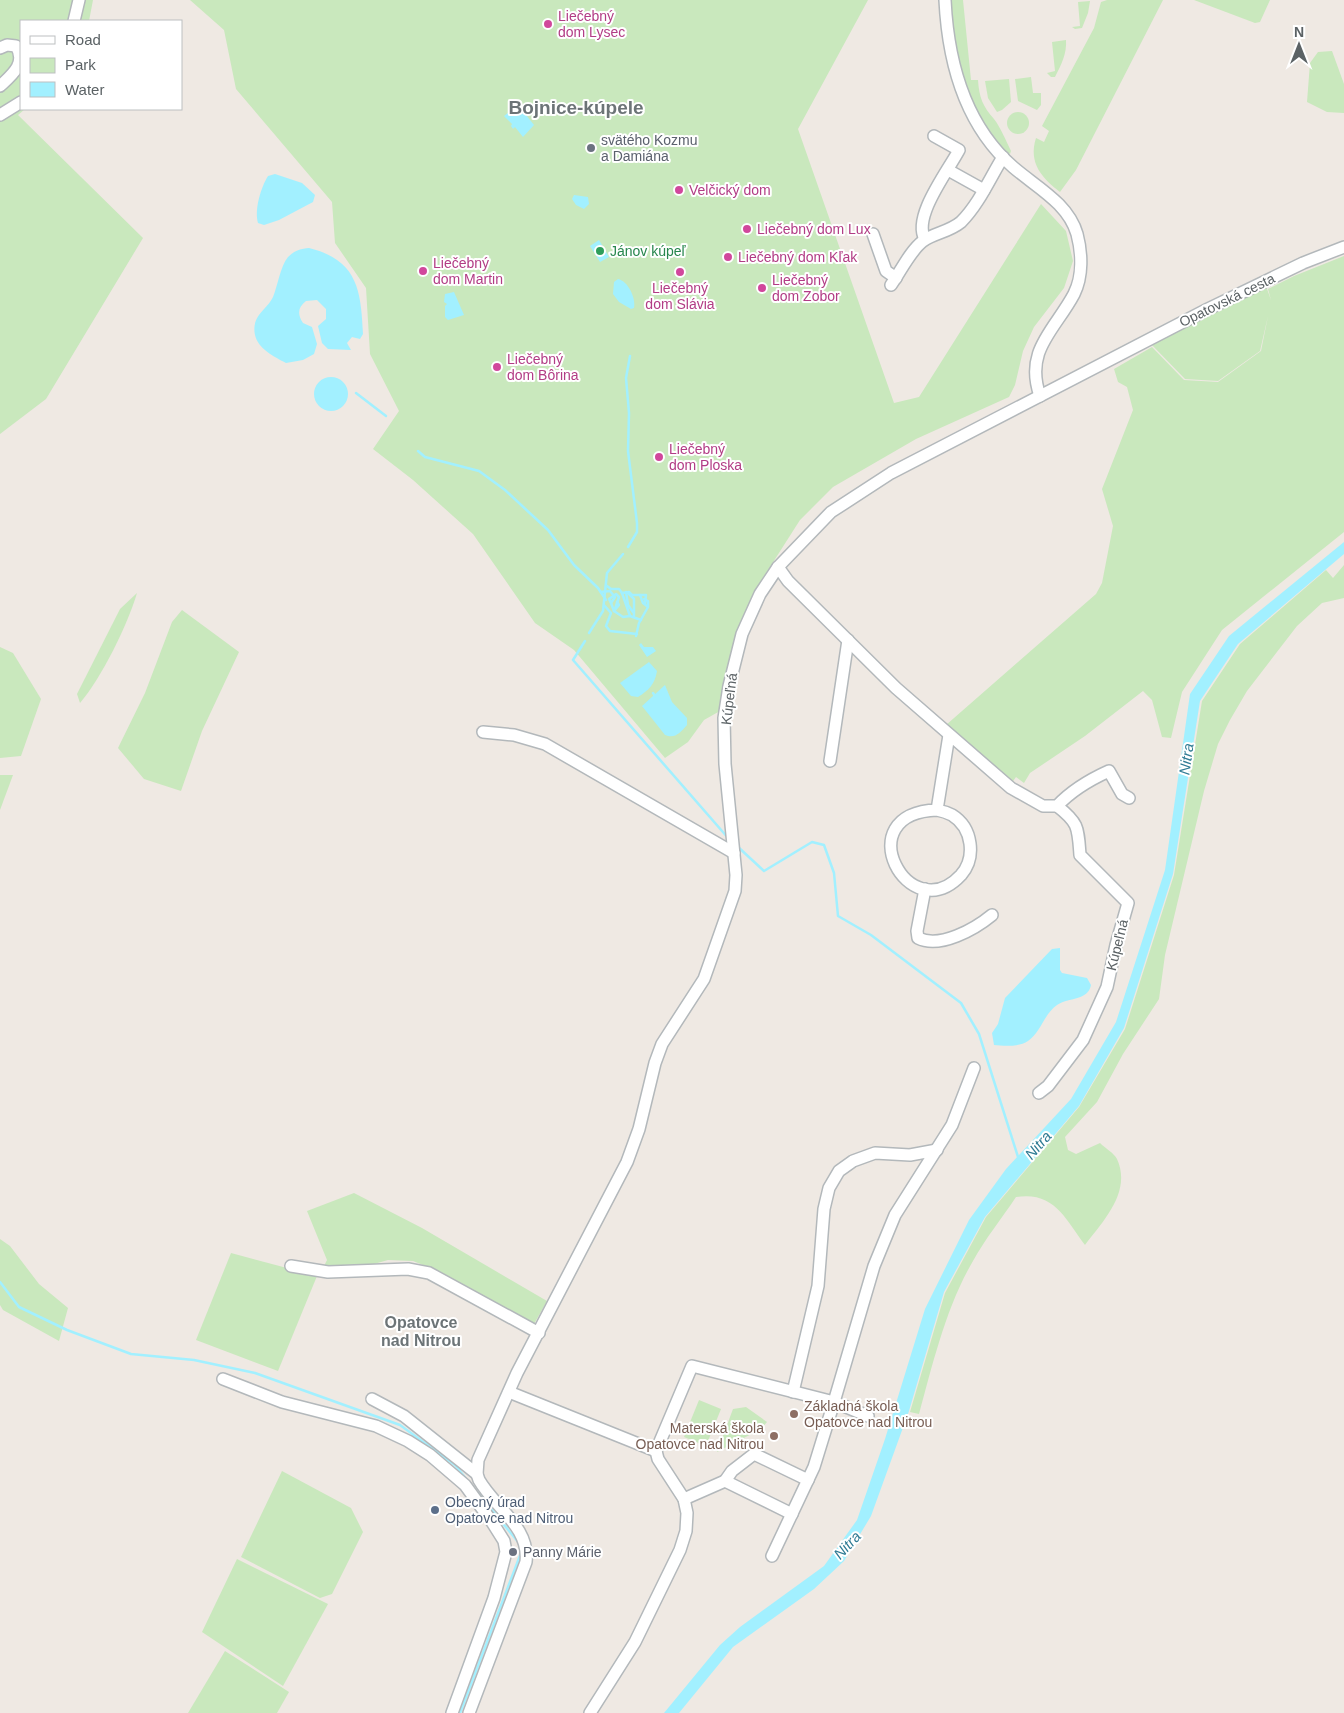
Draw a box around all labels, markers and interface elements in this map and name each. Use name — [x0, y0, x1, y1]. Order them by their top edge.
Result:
place label: Liečebný dom Lysec — [558, 8, 625, 40]
marker: Liečebný dom Lysec — [542, 18, 554, 30]
legend — [20, 20, 182, 110]
north arrow — [1274, 20, 1324, 70]
text: N — [1294, 24, 1304, 40]
text: Road — [65, 31, 101, 48]
text: Park — [65, 56, 96, 73]
text: Water — [65, 81, 104, 98]
district label: Bojnice-kúpele — [508, 97, 644, 118]
place label: svätého Kozmu a Damiána — [601, 132, 698, 164]
marker: svätého Kozmu a Damiána — [585, 142, 597, 154]
place label: Velčický dom — [689, 182, 771, 198]
marker: Velčický dom — [673, 184, 685, 196]
place label: Liečebný dom Lux — [757, 221, 871, 237]
marker: Liečebný dom Lux — [741, 223, 753, 235]
place label: Jánov kúpeľ — [610, 243, 687, 259]
marker: Jánov kúpeľ — [594, 245, 606, 257]
place label: Liečebný dom Kľak — [738, 249, 858, 265]
marker: Liečebný dom Kľak — [722, 251, 734, 263]
place label: Liečebný dom Martin — [433, 255, 503, 287]
marker: Liečebný dom Martin — [417, 265, 429, 277]
marker: Liečebný dom Slávia — [674, 266, 686, 278]
street label: Opatovská cesta — [1177, 270, 1278, 330]
place label: Liečebný dom Zobor — [772, 272, 840, 304]
place label: Liečebný dom Slávia — [645, 280, 715, 312]
marker: Liečebný dom Zobor — [756, 282, 768, 294]
place label: Liečebný dom Bôrina — [507, 351, 579, 383]
marker: Liečebný dom Bôrina — [491, 361, 503, 373]
place label: Liečebný dom Ploska — [669, 441, 742, 473]
marker: Liečebný dom Ploska — [653, 451, 665, 463]
street label: Kúpeľná — [718, 672, 740, 726]
water label: Nitra — [1175, 742, 1197, 776]
street label: Kúpeľná — [1103, 917, 1131, 972]
water label: Nitra — [1021, 1127, 1055, 1163]
district label: Opatovce nad Nitrou — [381, 1314, 461, 1349]
place label: Základná škola Opatovce nad Nitrou — [804, 1398, 932, 1430]
marker: Základná škola Opatovce nad Nitrou — [788, 1408, 800, 1420]
place label: Materská škola Opatovce nad Nitrou — [636, 1420, 764, 1452]
marker: Materská škola Opatovce nad Nitrou — [768, 1430, 780, 1442]
place label: Obecný úrad Opatovce nad Nitrou — [445, 1494, 573, 1526]
marker: Obecný úrad Opatovce nad Nitrou — [429, 1504, 441, 1516]
water label: Nitra — [830, 1528, 864, 1562]
place label: Panny Márie — [523, 1544, 602, 1560]
marker: Panny Márie — [507, 1546, 519, 1558]

